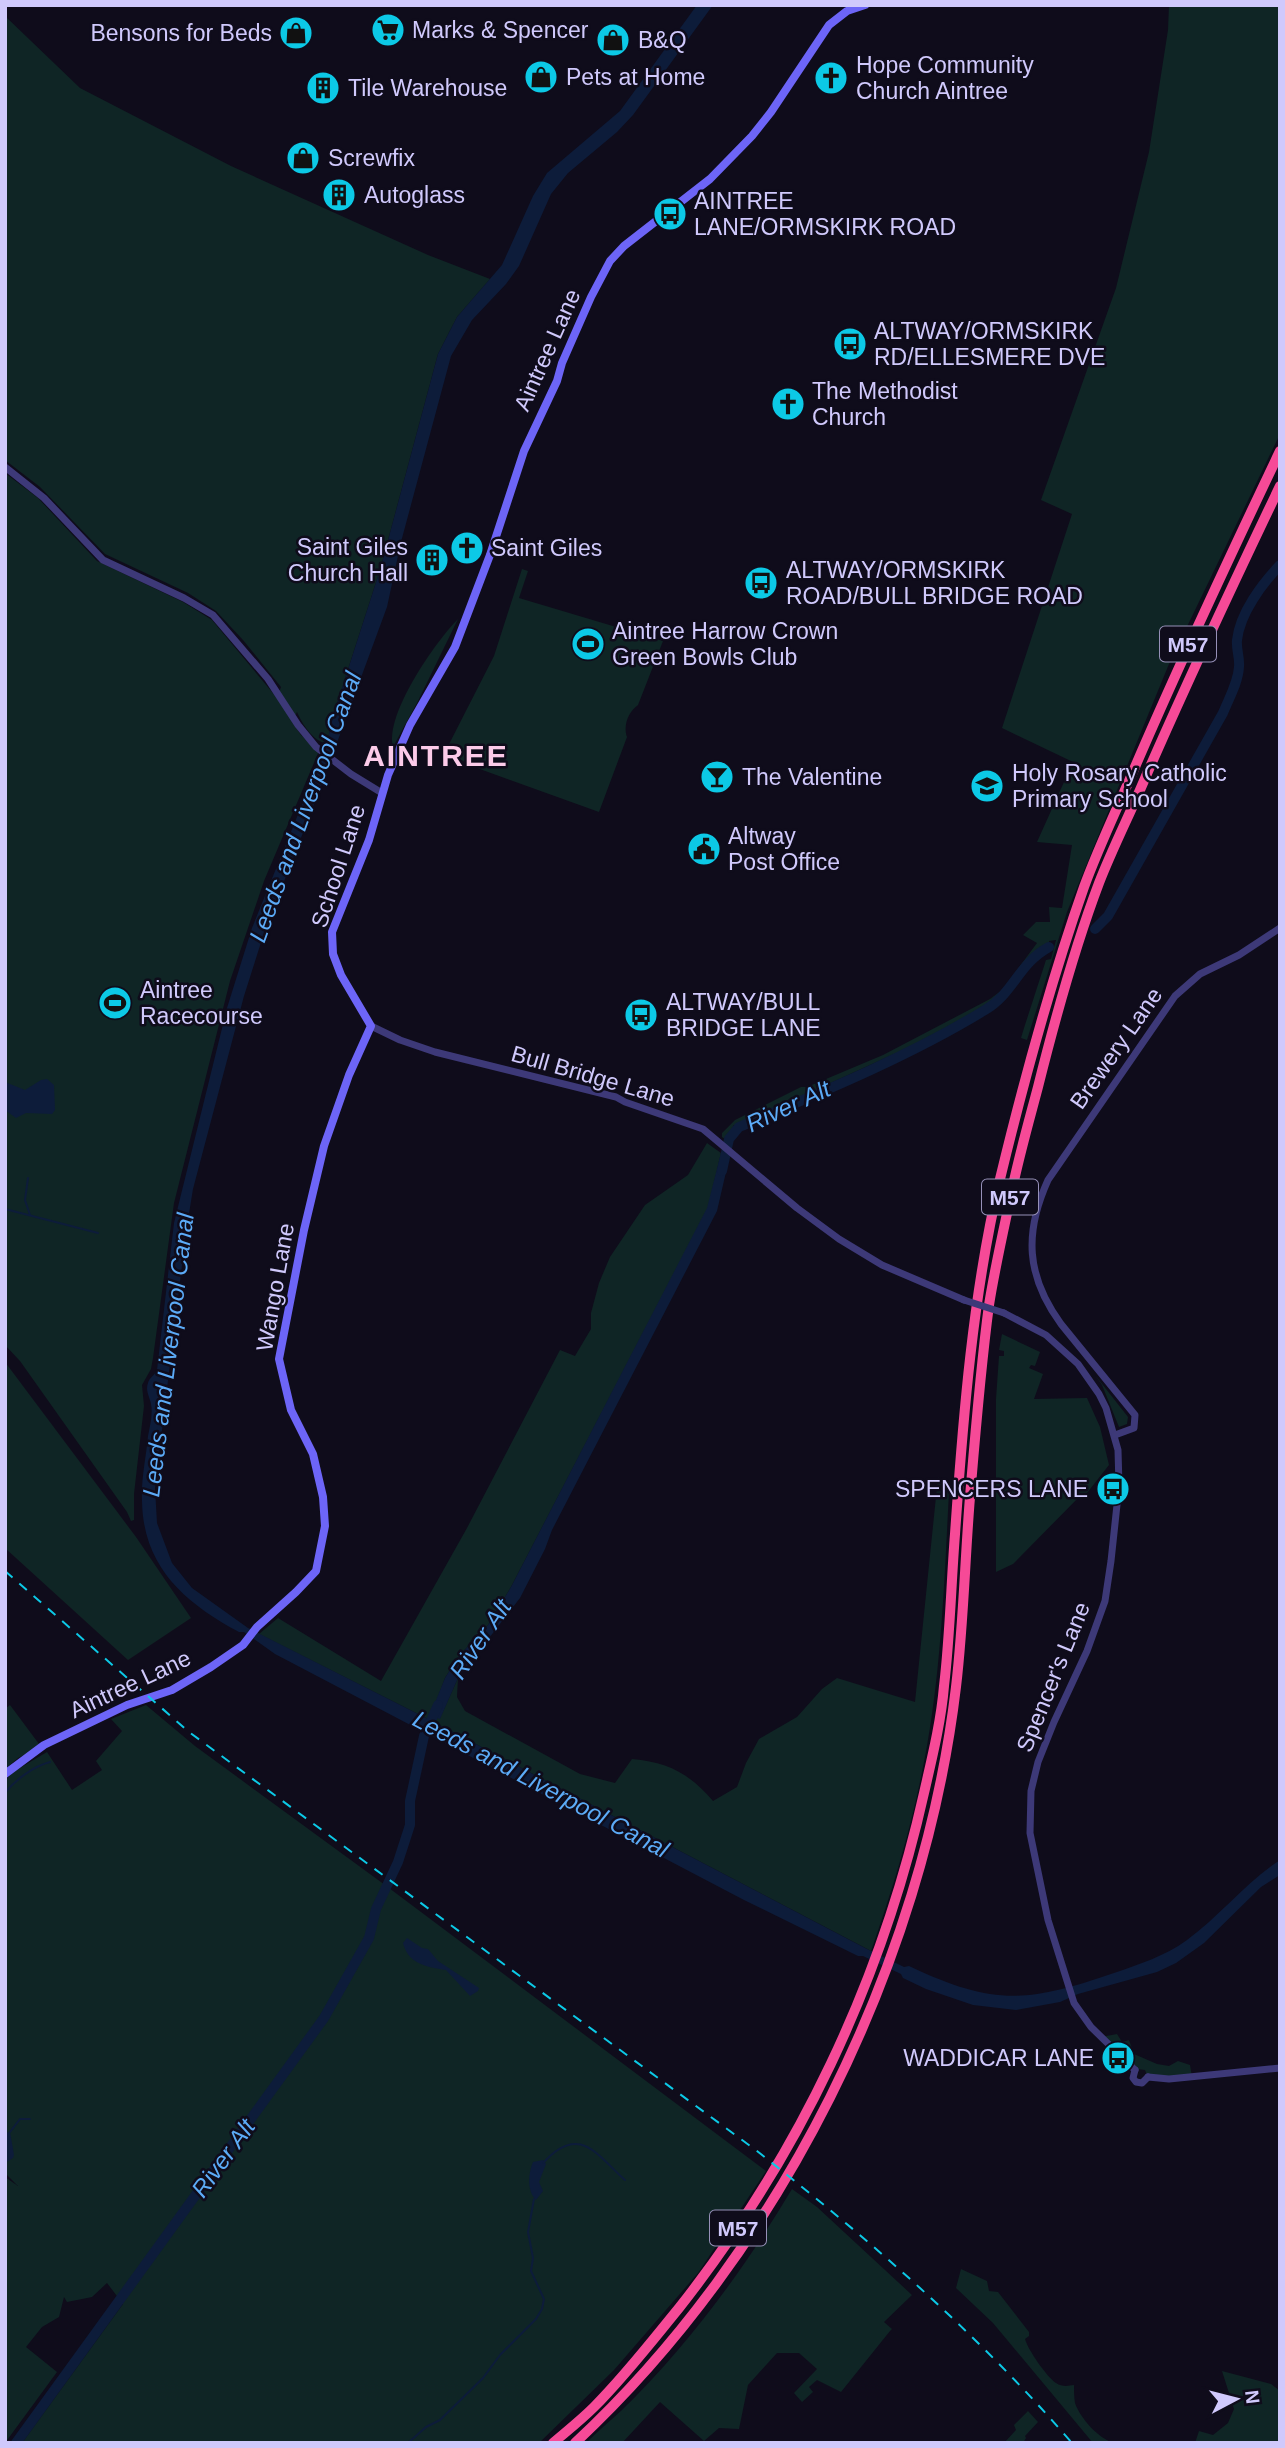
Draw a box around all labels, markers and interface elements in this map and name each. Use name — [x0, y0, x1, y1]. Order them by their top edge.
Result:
supermarket icon: Marks & Spencer — [369, 11, 407, 49]
shop icon: Bensons for Beds — [277, 14, 315, 52]
place label: Marks & Spencer — [412, 17, 589, 43]
place label: Bensons for Beds — [90, 20, 272, 46]
shop icon: B&Q — [594, 21, 632, 59]
place label: B&Q — [638, 27, 687, 53]
place label: Hope Community Church Aintree — [856, 52, 1034, 104]
shop icon: Pets at Home — [522, 58, 560, 96]
church icon: Hope Community Church Aintree — [812, 59, 850, 97]
place label: Pets at Home — [566, 64, 705, 90]
building icon: Tile Warehouse — [304, 69, 342, 107]
place label: Tile Warehouse — [348, 75, 507, 101]
shop icon: Screwfix — [284, 139, 322, 177]
place label: Screwfix — [328, 145, 415, 171]
building icon: Autoglass — [320, 176, 358, 214]
place label: Autoglass — [364, 182, 465, 208]
place label: AINTREE LANE/ORMSKIRK ROAD — [694, 188, 956, 240]
bus stop icon: AINTREE LANE/ORMSKIRK ROAD — [651, 195, 689, 233]
street label: Aintree Lane — [509, 285, 585, 415]
place label: ALTWAY/ORMSKIRK RD/ELLESMERE DVE — [874, 318, 1105, 370]
bus stop icon: ALTWAY/ORMSKIRK RD/ELLESMERE DVE — [831, 325, 869, 363]
place label: The Methodist Church — [812, 378, 958, 430]
church icon: The Methodist Church — [769, 385, 807, 423]
church icon: Saint Giles — [448, 529, 486, 567]
place label: Saint Giles Church Hall — [288, 534, 408, 586]
place label: Saint Giles — [491, 535, 602, 561]
building icon: Saint Giles Church Hall — [413, 541, 451, 579]
place label: ALTWAY/ORMSKIRK ROAD/BULL BRIDGE ROAD — [786, 557, 1083, 609]
bus stop icon: ALTWAY/ORMSKIRK ROAD/BULL BRIDGE ROAD — [742, 564, 780, 602]
place label: Aintree Harrow Crown Green Bowls Club — [612, 618, 838, 670]
sports icon: Aintree Harrow Crown Green Bowls Club — [569, 625, 607, 663]
road number: M57 — [1160, 626, 1216, 662]
water label: Leeds and Liverpool Canal — [243, 668, 367, 946]
district label: AINTREE — [363, 739, 509, 772]
bar icon: The Valentine — [698, 758, 736, 796]
place label: Holy Rosary Catholic Primary School — [1012, 760, 1227, 812]
place label: The Valentine — [742, 764, 882, 790]
school or university icon: Holy Rosary Catholic Primary School — [968, 767, 1006, 805]
street label: School Lane — [306, 801, 370, 931]
place label: Altway Post Office — [728, 823, 840, 875]
public building icon: Altway Post Office — [685, 830, 723, 868]
place label: Aintree Racecourse — [140, 977, 263, 1029]
street label: Brewery Lane — [1065, 982, 1167, 1114]
sports icon: Aintree Racecourse — [96, 984, 134, 1022]
place label: ALTWAY/BULL BRIDGE LANE — [666, 989, 821, 1041]
bus stop icon: ALTWAY/BULL BRIDGE LANE — [622, 996, 660, 1034]
street label: Bull Bridge Lane — [508, 1040, 678, 1112]
water label: River Alt — [742, 1074, 836, 1137]
road number: M57 — [982, 1180, 1038, 1214]
water label: Leeds and Liverpool Canal — [137, 1211, 199, 1498]
street label: Wango Lane — [251, 1221, 299, 1353]
bus stop icon: SPENCERS LANE — [1094, 1470, 1132, 1508]
place label: SPENCERS LANE — [895, 1476, 1088, 1502]
water label: River Alt — [444, 1593, 517, 1684]
street label: Spencer's Lane — [1011, 1598, 1095, 1756]
street label: Aintree Lane — [65, 1645, 195, 1723]
water label: Leeds and Liverpool Canal — [409, 1705, 674, 1863]
bus stop icon: WADDICAR LANE — [1099, 2039, 1137, 2077]
place label: WADDICAR LANE — [903, 2045, 1094, 2071]
water label: River Alt — [186, 2113, 261, 2202]
road number: M57 — [710, 2210, 766, 2246]
north arrow — [1201, 2364, 1271, 2434]
text: N — [1241, 2389, 1264, 2405]

